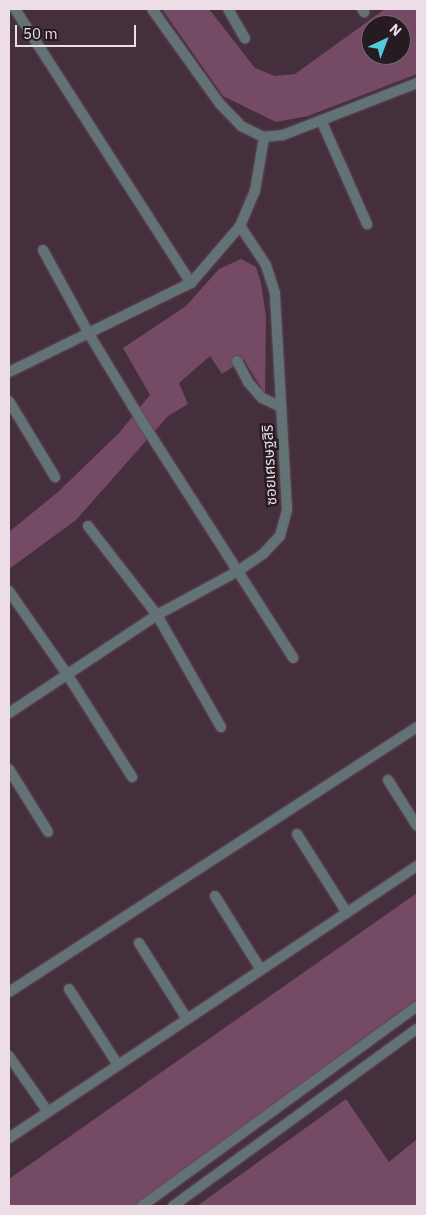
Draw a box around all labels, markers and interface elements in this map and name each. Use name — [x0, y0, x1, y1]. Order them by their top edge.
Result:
scale bar — [18, 15, 139, 47]
north arrow — [361, 15, 411, 65]
text: N — [386, 20, 405, 40]
text: 50 m — [23, 24, 58, 43]
street label: ซอยเศรษฐสิริ — [258, 424, 280, 506]

